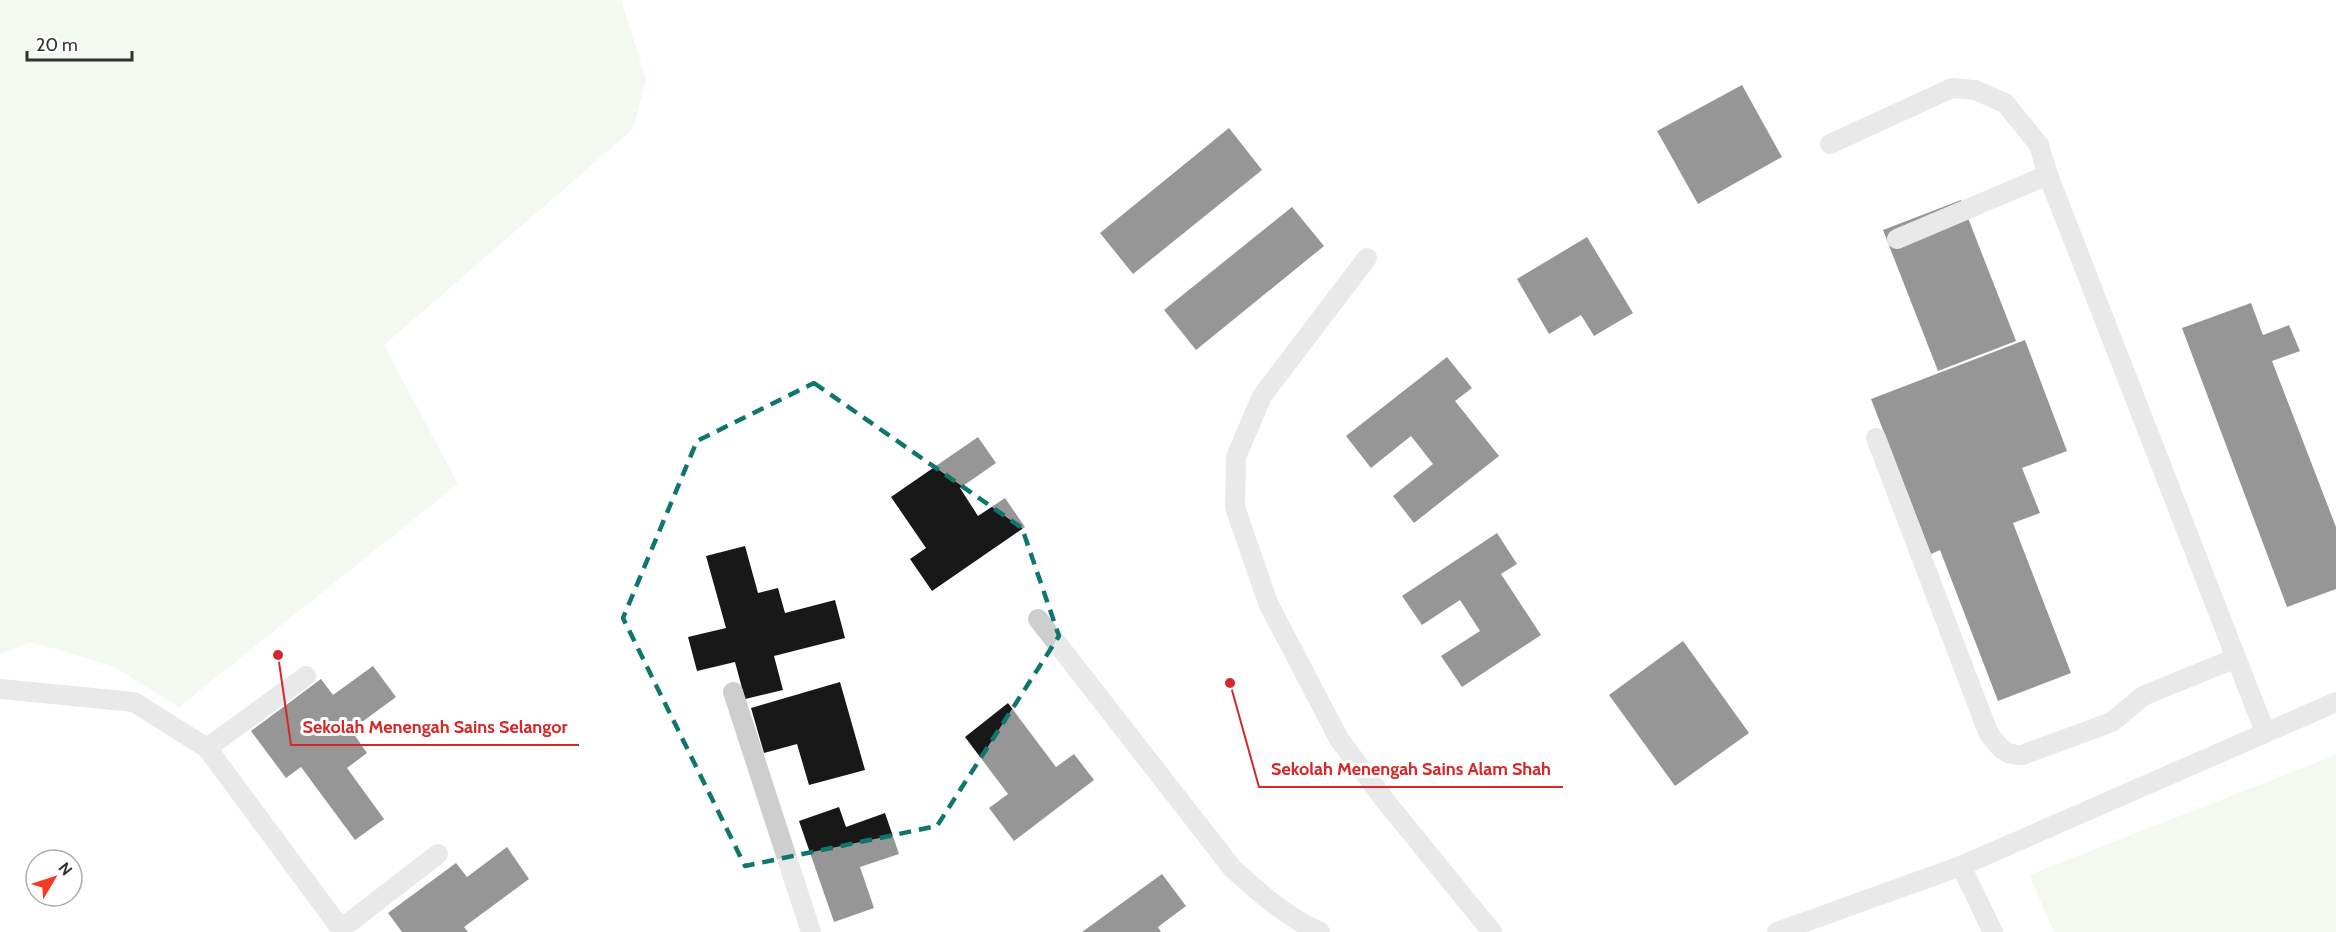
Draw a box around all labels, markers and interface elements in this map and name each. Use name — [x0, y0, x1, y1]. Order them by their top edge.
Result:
scale bar — [27, 24, 132, 62]
text: 20 m — [36, 34, 78, 56]
callout: Sekolah Menengah Sains Selangor — [291, 709, 579, 745]
text: Sekolah Menengah Sains Selangor — [303, 716, 568, 738]
callout: Sekolah Menengah Sains Alam Shah — [1259, 751, 1563, 787]
text: Sekolah Menengah Sains Alam Shah — [1271, 758, 1551, 780]
north arrow — [24, 848, 84, 908]
text: N — [54, 859, 76, 879]

